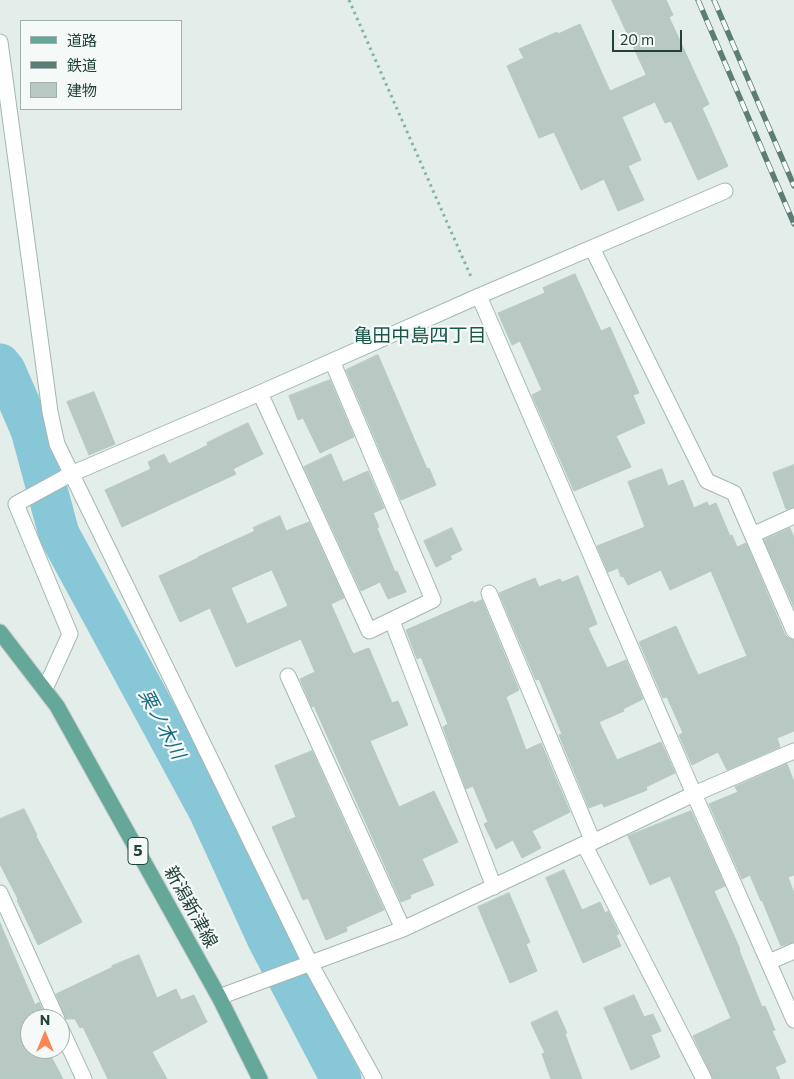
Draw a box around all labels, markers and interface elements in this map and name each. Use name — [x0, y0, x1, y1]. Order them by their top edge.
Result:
legend — [20, 20, 182, 110]
scale bar — [614, 20, 684, 52]
text: 20 m — [620, 30, 654, 48]
text: 道路 — [67, 31, 97, 49]
text: 鉄道 — [67, 56, 97, 74]
text: 建物 — [67, 81, 97, 99]
district label: 亀田中島四丁目 — [354, 325, 486, 347]
water label: 栗ノ木川 — [134, 685, 190, 763]
road number: 5 — [128, 838, 148, 864]
street label: 新潟新津線 — [160, 862, 222, 952]
north arrow — [20, 1009, 70, 1059]
text: N — [40, 1011, 50, 1028]

